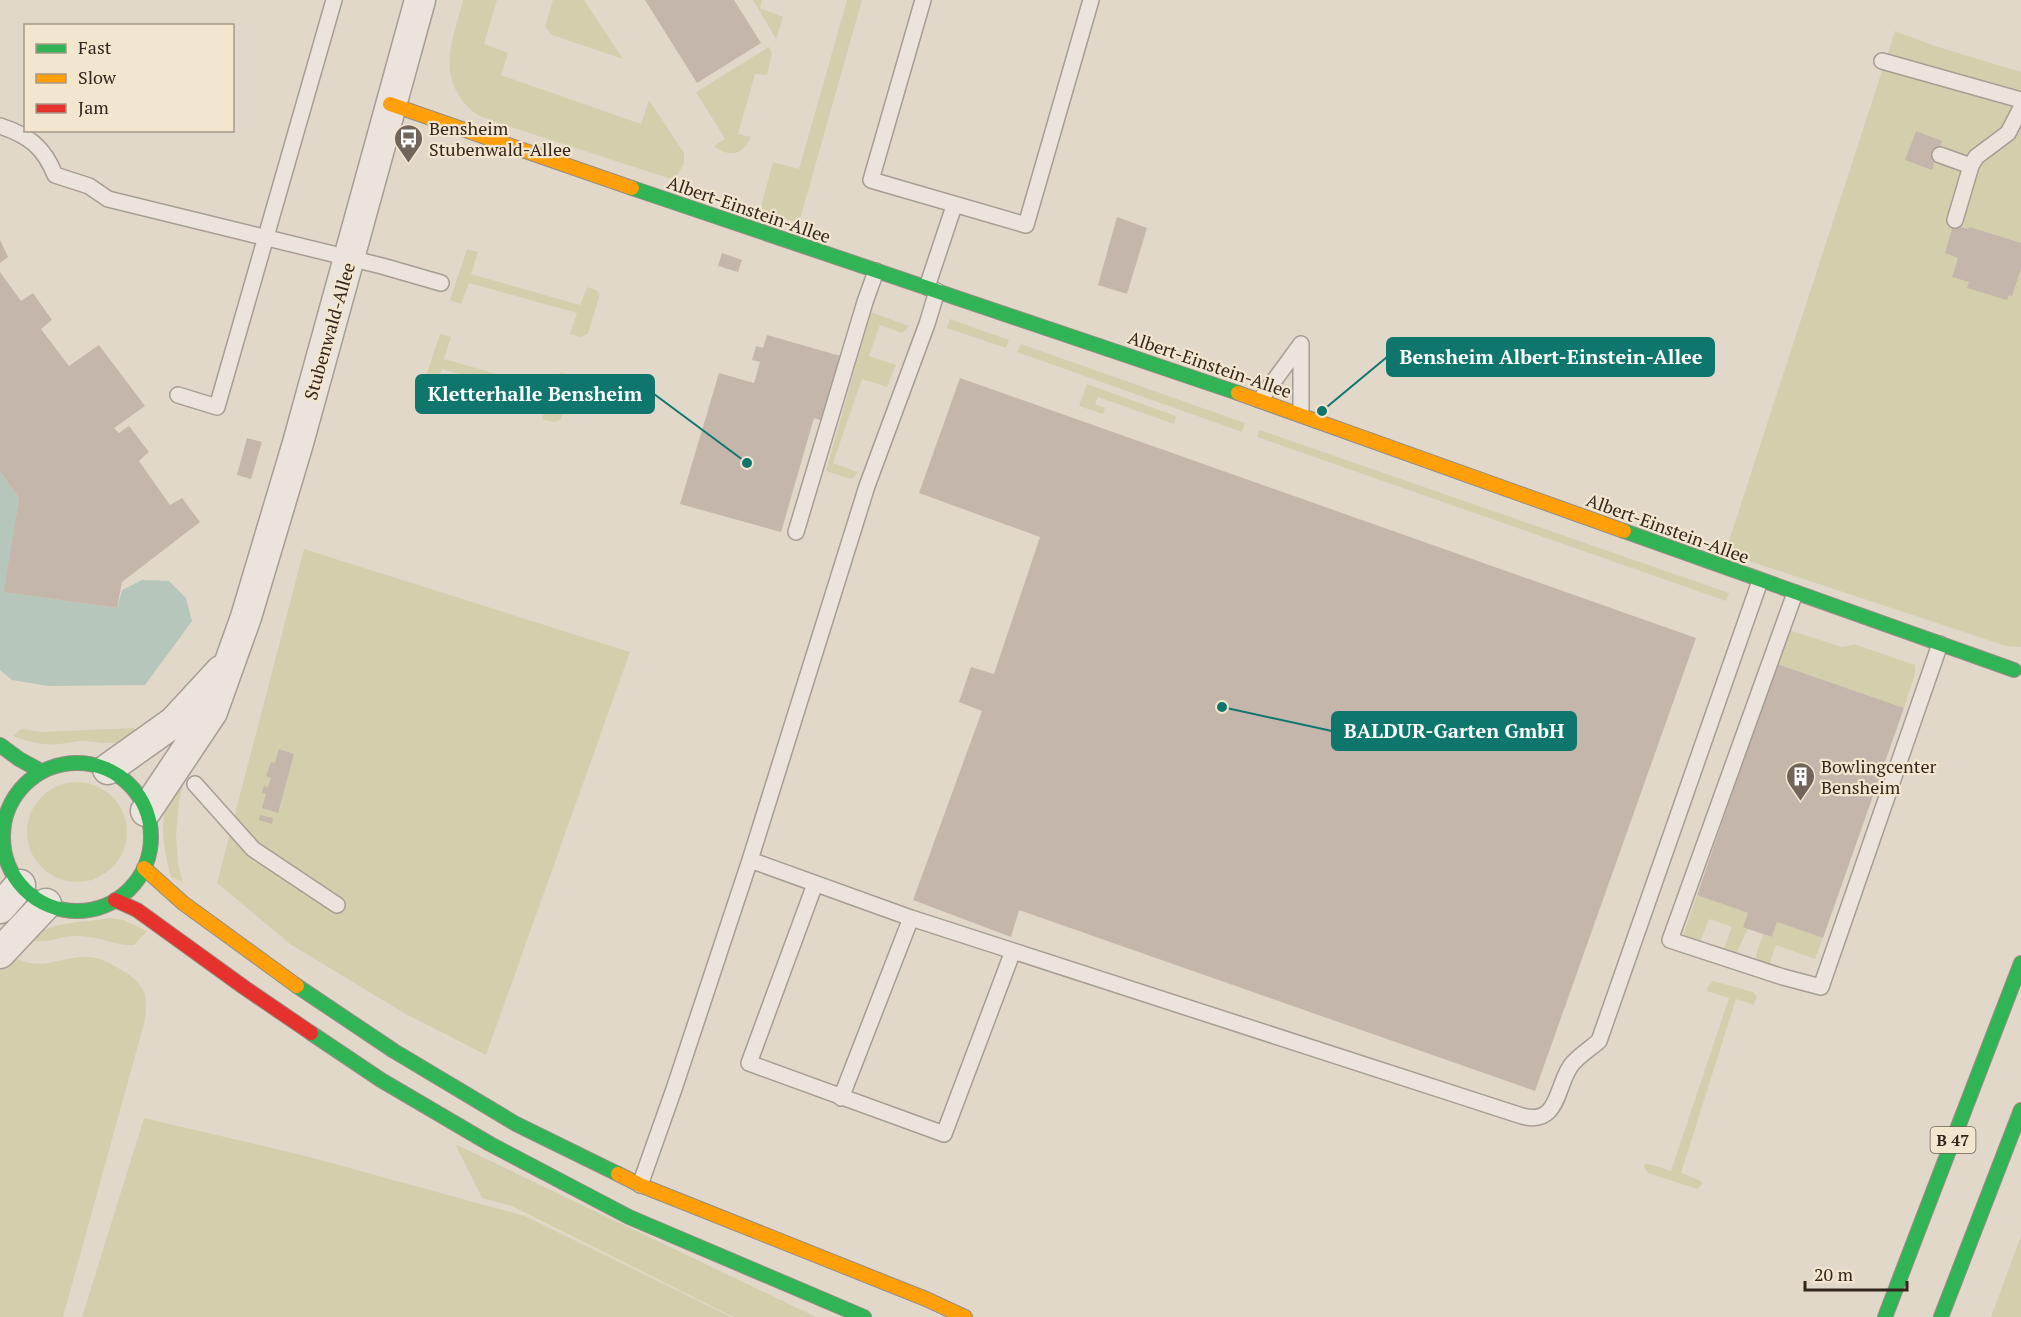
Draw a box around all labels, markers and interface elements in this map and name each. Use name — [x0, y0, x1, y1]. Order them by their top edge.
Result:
legend — [24, 24, 234, 132]
text: Fast — [78, 35, 112, 59]
text: Slow — [78, 65, 117, 89]
text: Jam — [78, 95, 109, 119]
place label: Bensheim Stubenwald-Allee — [429, 116, 571, 161]
bus stop icon: Bensheim Stubenwald-Allee — [392, 122, 424, 164]
street label: Albert-Einstein-Allee — [664, 170, 834, 248]
street label: Stubenwald-Allee — [298, 259, 360, 403]
street label: Albert-Einstein-Allee — [1125, 325, 1295, 403]
callout: Bensheim Albert-Einstein-Allee — [1387, 338, 1714, 376]
text: Bensheim Albert-Einstein-Allee — [1400, 343, 1703, 370]
callout: Kletterhalle Bensheim — [416, 375, 654, 413]
text: Kletterhalle Bensheim — [428, 380, 643, 407]
street label: Albert-Einstein-Allee — [1583, 487, 1753, 569]
callout: BALDUR-Garten GmbH — [1332, 712, 1576, 750]
text: BALDUR-Garten GmbH — [1344, 717, 1564, 744]
place label: Bowlingcenter Bensheim — [1821, 754, 1936, 799]
building icon: Bowlingcenter Bensheim — [1784, 760, 1816, 802]
road number: B 47 — [1930, 1127, 1976, 1153]
scale bar — [1805, 1254, 1907, 1292]
text: 20 m — [1814, 1262, 1854, 1286]

